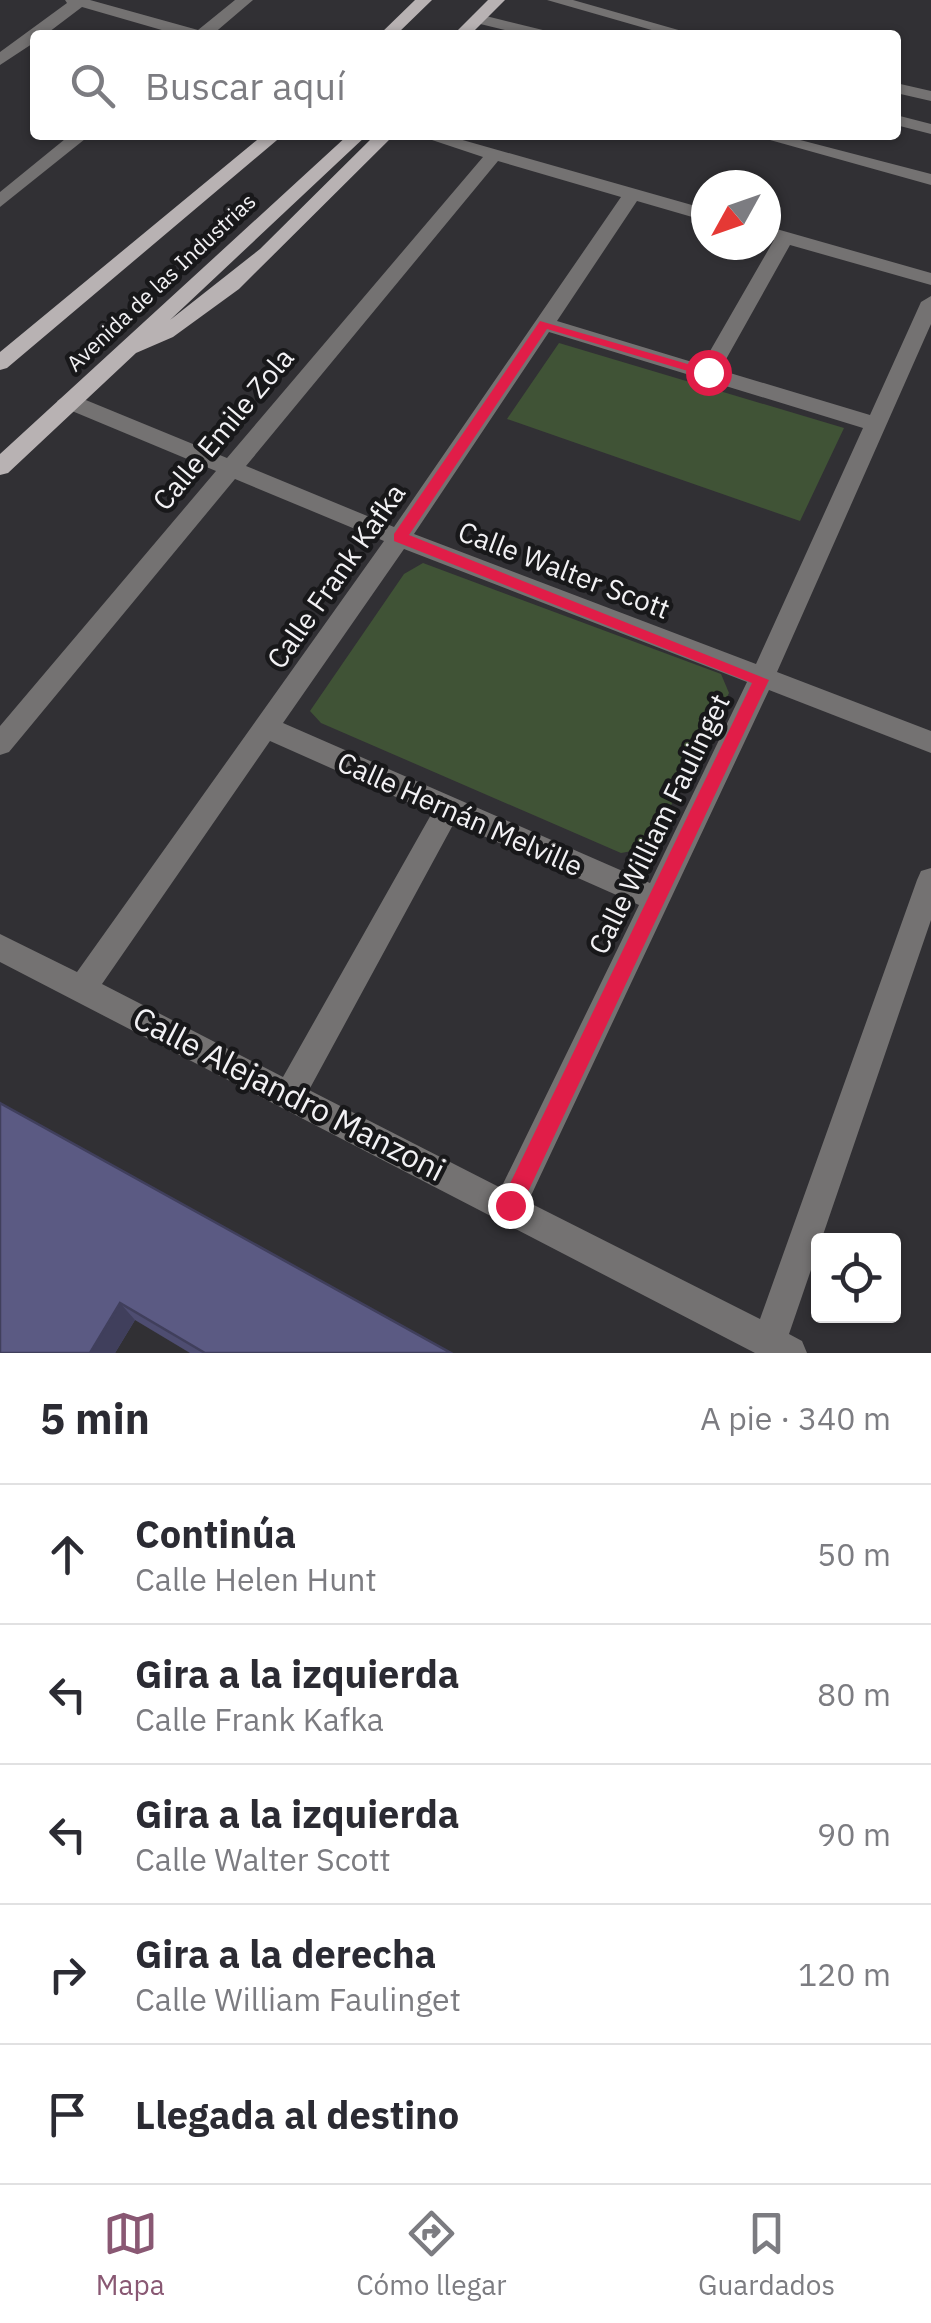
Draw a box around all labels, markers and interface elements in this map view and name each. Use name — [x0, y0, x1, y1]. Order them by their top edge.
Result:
search box — [30, 30, 901, 140]
icon: search — [65, 58, 120, 113]
text: Buscar aquí — [145, 61, 346, 110]
north arrow — [691, 170, 781, 260]
street label: Avenida de las Industrias — [60, 186, 261, 377]
street label: Calle Emile Zola — [144, 340, 301, 518]
route start — [686, 350, 732, 396]
street label: Calle Frank Kafka — [258, 476, 413, 676]
street label: Calle Walter Scott — [453, 512, 675, 627]
street label: Calle William Faulinget — [579, 688, 738, 960]
street label: Calle Hernán Melville — [332, 743, 589, 884]
street label: Calle Alejandro Manzoni — [126, 996, 453, 1190]
route end — [488, 1183, 534, 1229]
map controls — [811, 1233, 901, 1323]
button: locate — [811, 1233, 901, 1323]
text: 5 min — [40, 1391, 150, 1446]
text: A pie · 340 m — [700, 1397, 891, 1439]
text: Continúa — [135, 1509, 296, 1558]
icon: ahead — [40, 1527, 95, 1582]
text: 50 m — [817, 1533, 891, 1575]
text: Calle Helen Hunt — [135, 1558, 377, 1600]
text: Gira a la izquierda — [135, 1649, 459, 1698]
icon: left — [40, 1667, 95, 1722]
text: 80 m — [817, 1673, 891, 1715]
text: Calle Frank Kafka — [135, 1698, 384, 1740]
text: Gira a la izquierda — [135, 1789, 459, 1838]
icon: left — [40, 1807, 95, 1862]
text: 90 m — [817, 1813, 891, 1855]
text: Calle Walter Scott — [135, 1838, 391, 1880]
text: Gira a la derecha — [135, 1929, 436, 1978]
icon: right — [40, 1947, 95, 2002]
text: 120 m — [798, 1953, 891, 1995]
text: Calle William Faulinget — [135, 1978, 461, 2020]
icon: arrive — [40, 2087, 95, 2142]
text: Llegada al destino — [135, 2090, 459, 2139]
tab: Mapa — [96, 2206, 165, 2303]
tab: Cómo llegar — [356, 2206, 506, 2303]
tab: Guardados — [698, 2206, 835, 2303]

